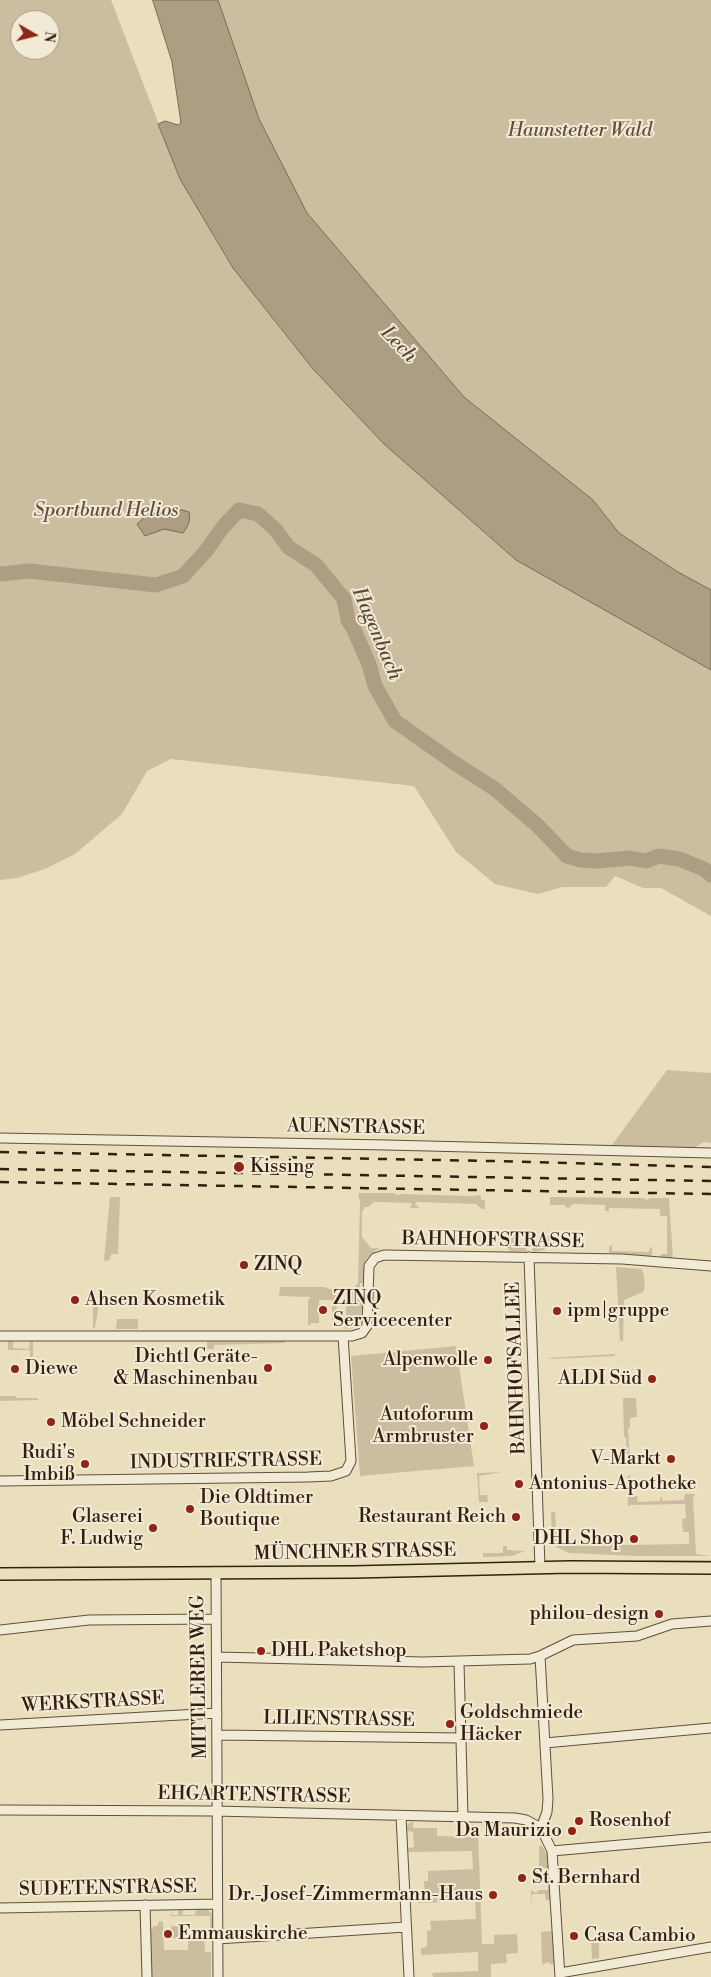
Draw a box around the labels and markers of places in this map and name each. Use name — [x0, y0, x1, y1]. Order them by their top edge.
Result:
place label: Kissing — [250, 1156, 314, 1178]
marker: Kissing — [232, 1160, 246, 1174]
place label: ZINQ — [254, 1254, 302, 1276]
marker: ZINQ — [238, 1259, 250, 1271]
place label: ZINQ Servicecenter — [333, 1288, 452, 1332]
place label: Ahsen Kosmetik — [85, 1289, 224, 1311]
marker: Ahsen Kosmetik — [69, 1294, 81, 1306]
place label: ipm|gruppe — [567, 1300, 669, 1322]
marker: ZINQ Servicecenter — [317, 1304, 329, 1316]
marker: ipm|gruppe — [551, 1305, 563, 1317]
place label: Dichtl Geräte- & Maschinenbau — [114, 1346, 258, 1390]
place label: Alpenwolle — [383, 1349, 478, 1371]
marker: Alpenwolle — [482, 1354, 494, 1366]
place label: Diewe — [25, 1358, 78, 1380]
marker: Dichtl Geräte- & Maschinenbau — [262, 1362, 274, 1374]
marker: Diewe — [9, 1363, 21, 1375]
place label: ALDI Süd — [558, 1368, 642, 1390]
marker: ALDI Süd — [646, 1373, 658, 1385]
place label: Autoforum Armbruster — [372, 1404, 474, 1448]
place label: Möbel Schneider — [61, 1411, 206, 1433]
marker: Möbel Schneider — [45, 1416, 57, 1428]
marker: Autoforum Armbruster — [478, 1420, 490, 1432]
place label: Rudi's Imbiß — [21, 1442, 75, 1486]
place label: V-Markt — [590, 1448, 661, 1470]
marker: V-Markt — [665, 1453, 677, 1465]
marker: Rudi's Imbiß — [79, 1458, 91, 1470]
place label: Antonius-Apotheke — [529, 1473, 696, 1495]
marker: Antonius-Apotheke — [513, 1478, 525, 1490]
place label: Die Oldtimer Boutique — [200, 1487, 313, 1531]
marker: Die Oldtimer Boutique — [184, 1503, 196, 1515]
place label: Glaserei F. Ludwig — [60, 1506, 143, 1550]
place label: Restaurant Reich — [358, 1506, 506, 1528]
marker: Restaurant Reich — [510, 1511, 522, 1523]
marker: Glaserei F. Ludwig — [147, 1522, 159, 1534]
place label: DHL Shop — [534, 1528, 624, 1550]
marker: DHL Shop — [628, 1533, 640, 1545]
place label: philou-design — [530, 1603, 649, 1625]
marker: philou-design — [653, 1608, 665, 1620]
place label: DHL Paketshop — [271, 1640, 406, 1662]
marker: DHL Paketshop — [255, 1645, 267, 1657]
place label: Goldschmiede Häcker — [460, 1702, 583, 1746]
marker: Goldschmiede Häcker — [444, 1718, 456, 1730]
place label: Rosenhof — [589, 1810, 670, 1832]
marker: Rosenhof — [573, 1815, 585, 1827]
place label: Da Maurizio — [456, 1820, 562, 1842]
marker: Da Maurizio — [566, 1825, 578, 1837]
place label: St. Bernhard — [532, 1867, 640, 1889]
marker: St. Bernhard — [516, 1872, 528, 1884]
place label: Dr.-Josef-Zimmermann-Haus — [228, 1884, 483, 1906]
marker: Dr.-Josef-Zimmermann-Haus — [487, 1889, 499, 1901]
place label: Emmauskirche — [178, 1923, 308, 1945]
place label: Casa Cambio — [584, 1925, 696, 1947]
marker: Emmauskirche — [162, 1928, 174, 1940]
marker: Casa Cambio — [568, 1930, 580, 1942]

